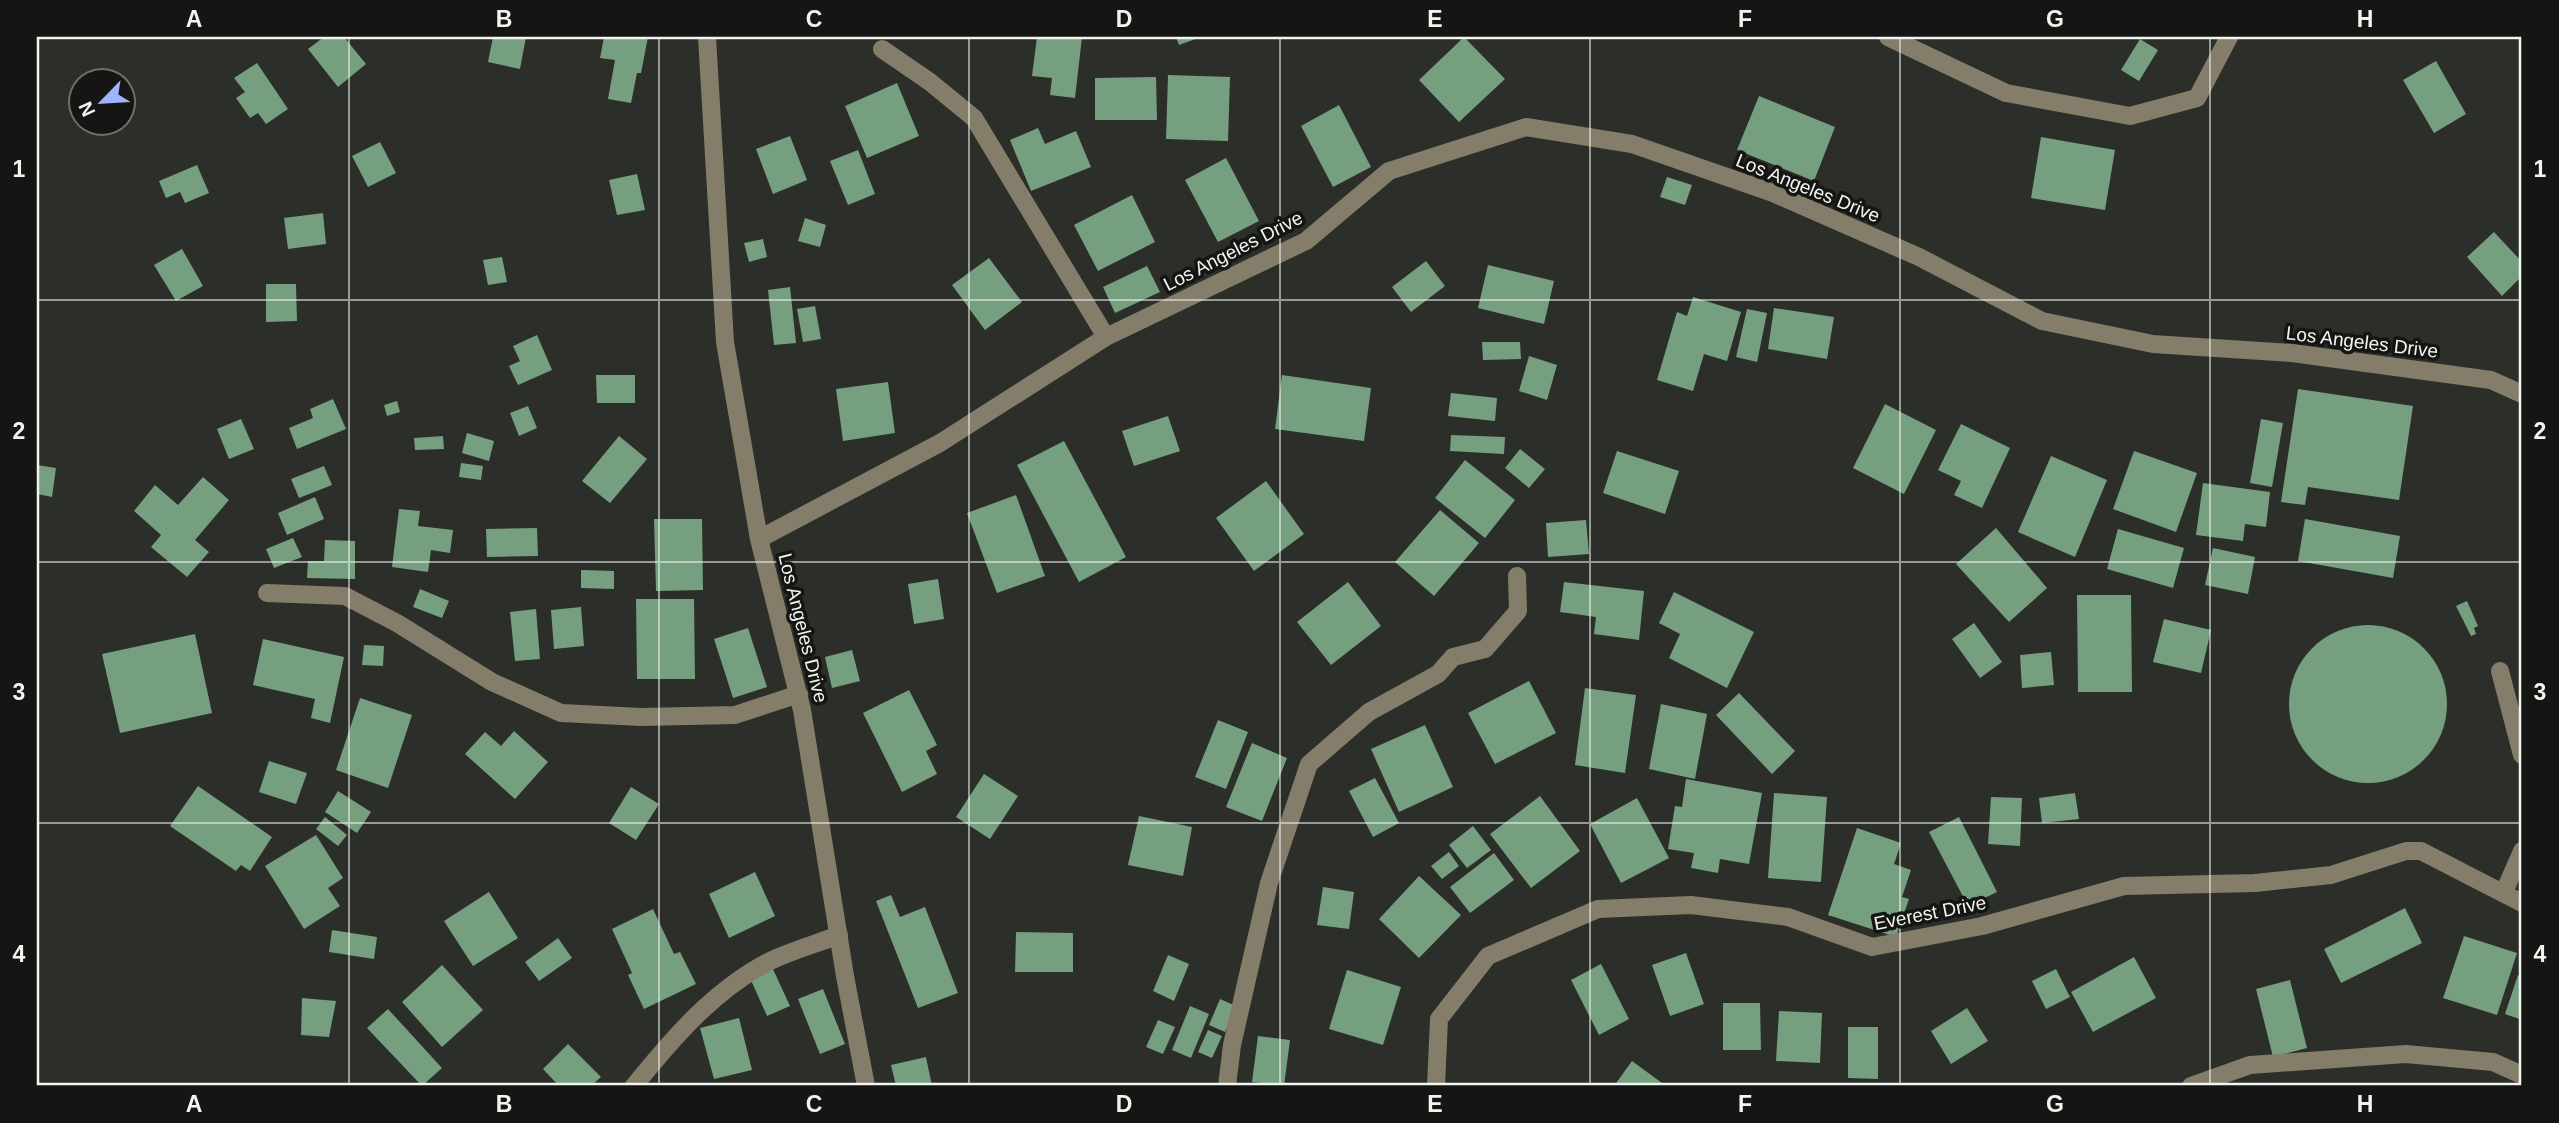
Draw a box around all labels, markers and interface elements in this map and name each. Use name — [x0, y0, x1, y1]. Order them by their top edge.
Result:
text: A — [186, 6, 202, 32]
text: B — [496, 6, 512, 32]
text: C — [806, 6, 822, 32]
text: D — [1116, 6, 1132, 32]
text: E — [1427, 6, 1443, 32]
text: F — [1738, 6, 1752, 32]
text: G — [2046, 6, 2064, 32]
text: H — [2357, 6, 2373, 32]
north arrow — [66, 66, 136, 136]
text: N — [75, 98, 99, 120]
street label: Los Angeles Drive — [1733, 150, 1883, 226]
text: 1 — [13, 156, 26, 182]
text: 1 — [2534, 156, 2547, 182]
street label: Los Angeles Drive — [1160, 207, 1306, 295]
street label: Los Angeles Drive — [2285, 322, 2439, 362]
text: 2 — [13, 418, 25, 444]
text: 2 — [2534, 418, 2546, 444]
street label: Los Angeles Drive — [774, 551, 832, 705]
text: 3 — [13, 679, 25, 705]
text: 3 — [2534, 679, 2546, 705]
street label: Everest Drive — [1872, 892, 1988, 934]
text: 4 — [13, 941, 26, 967]
text: 4 — [2534, 941, 2547, 967]
text: A — [186, 1091, 202, 1117]
text: B — [496, 1091, 512, 1117]
text: C — [806, 1091, 822, 1117]
text: D — [1116, 1091, 1132, 1117]
text: E — [1427, 1091, 1443, 1117]
text: F — [1738, 1091, 1752, 1117]
text: G — [2046, 1091, 2064, 1117]
text: H — [2357, 1091, 2373, 1117]

